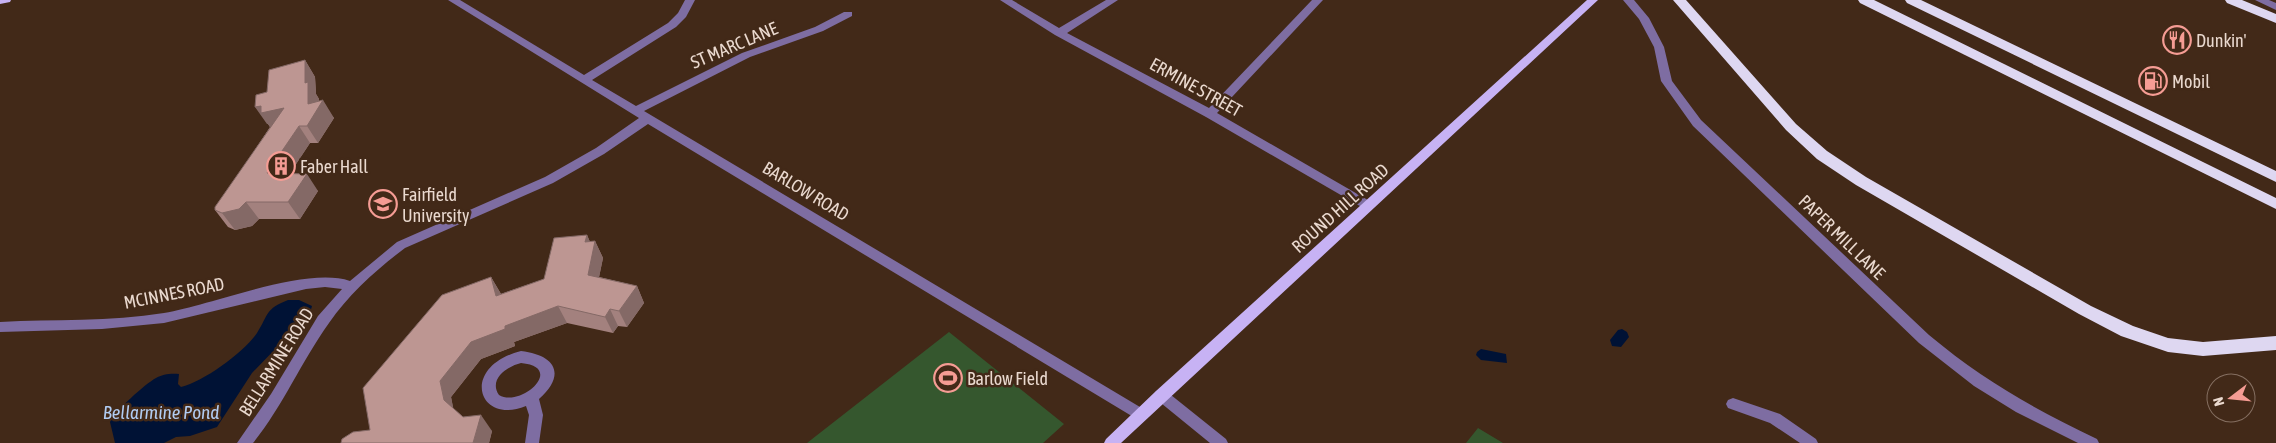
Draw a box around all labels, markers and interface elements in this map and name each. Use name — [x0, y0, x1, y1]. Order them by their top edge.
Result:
street label: ST MARC LANE — [687, 17, 781, 73]
restaurant icon: Dunkin' — [2162, 25, 2192, 55]
place label: Dunkin' — [2196, 30, 2246, 51]
street label: ERMINE STREET — [1146, 53, 1246, 121]
fuel station icon: Mobil — [2138, 66, 2168, 96]
place label: Mobil — [2172, 71, 2210, 92]
building icon: Faber Hall — [266, 151, 296, 181]
place label: Faber Hall — [300, 156, 368, 177]
street label: BARLOW ROAD — [759, 157, 853, 225]
street label: ROUND HILL ROAD — [1287, 159, 1393, 257]
place label: Fairfield University — [402, 184, 469, 226]
school or university icon: Fairfield University — [368, 189, 398, 219]
street label: PAPER MILL LANE — [1794, 191, 1890, 284]
street label: MCINNES ROAD — [122, 273, 226, 313]
street label: BELLARMINE ROAD — [234, 304, 318, 420]
sports icon: Barlow Field — [933, 363, 963, 393]
place label: Barlow Field — [967, 368, 1048, 389]
north arrow — [2206, 373, 2256, 423]
text: N — [2210, 395, 2227, 408]
water label: Bellarmine Pond — [103, 401, 219, 423]

